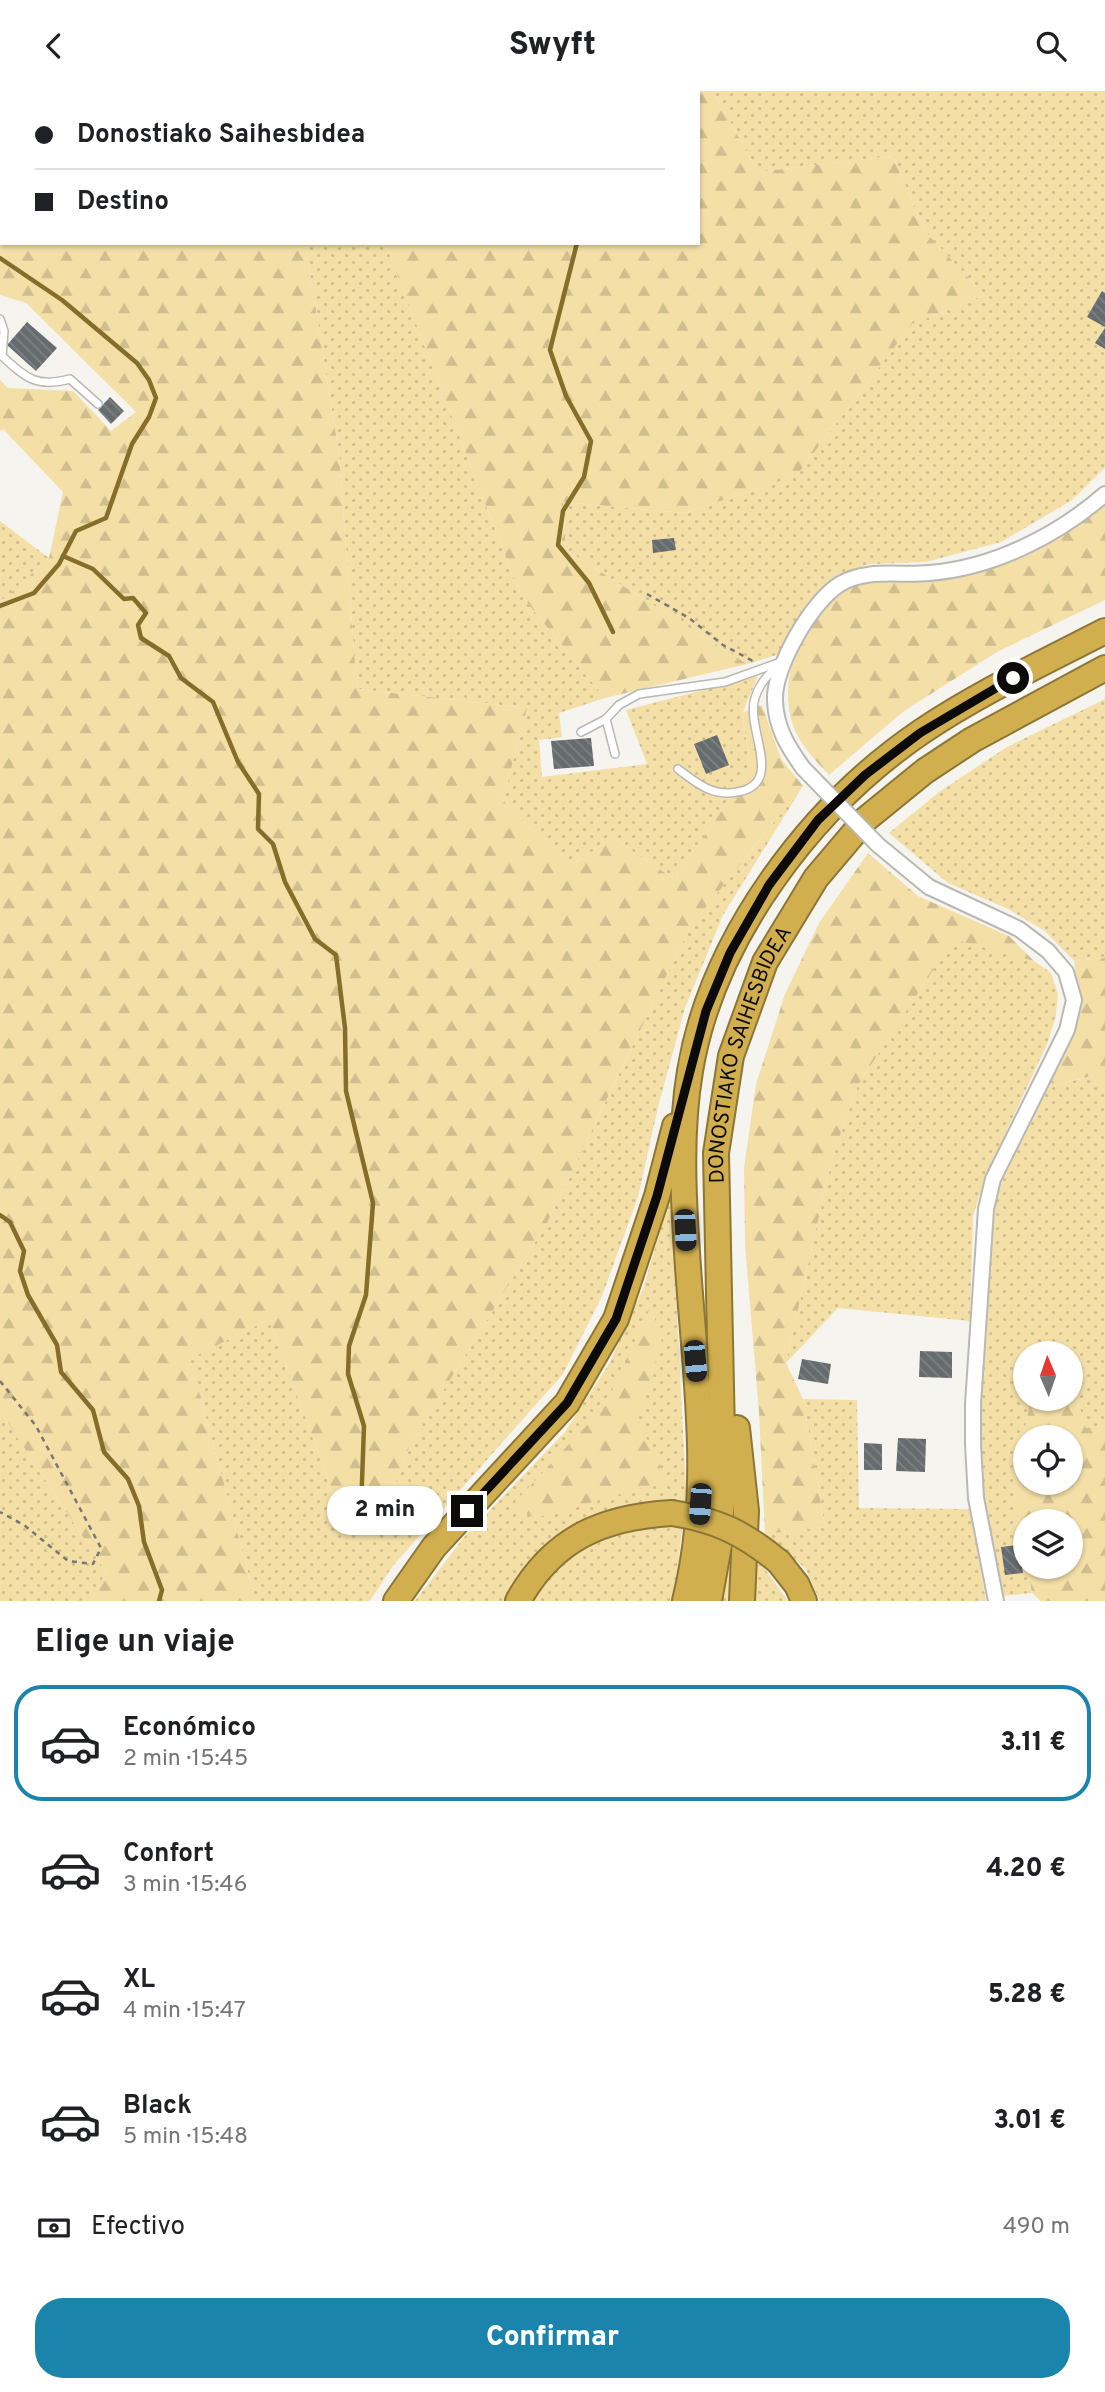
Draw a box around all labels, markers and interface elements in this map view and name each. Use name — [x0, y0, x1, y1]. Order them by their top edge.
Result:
text: Swyft — [509, 26, 596, 66]
icon: back — [35, 27, 73, 65]
icon: search — [1032, 27, 1070, 65]
text: Donostiako Saihesbidea — [77, 119, 365, 152]
text: Destino — [77, 186, 169, 219]
route start — [997, 662, 1029, 694]
street label: DONOSTIAKO SAIHESBIDEA — [704, 921, 799, 1184]
car — [674, 1208, 697, 1252]
car — [683, 1339, 708, 1383]
north arrow — [1013, 1341, 1083, 1411]
map controls — [1013, 1341, 1083, 1579]
button: locate — [1013, 1425, 1083, 1495]
car — [689, 1482, 712, 1526]
callout: 2 min — [327, 1487, 442, 1535]
route end — [451, 1495, 483, 1527]
text: 2 min — [355, 1496, 415, 1525]
button: layers — [1013, 1509, 1083, 1579]
text: Elige un viaje — [35, 1623, 235, 1663]
icon: car — [39, 1712, 102, 1775]
text: Económico — [123, 1712, 256, 1745]
text: 3.11 € — [1000, 1727, 1066, 1760]
text: 2 min · 15:45 — [123, 1745, 248, 1774]
icon: car — [39, 1838, 102, 1901]
text: Confort — [123, 1838, 214, 1871]
text: 4.20 € — [986, 1853, 1066, 1886]
text: 3 min · 15:46 — [123, 1871, 247, 1900]
icon: car — [39, 1964, 102, 2027]
text: XL — [123, 1964, 155, 1997]
text: 5.28 € — [988, 1979, 1066, 2012]
text: 4 min · 15:47 — [123, 1997, 246, 2026]
icon: car — [39, 2090, 102, 2153]
text: Black — [123, 2090, 192, 2123]
text: 3.01 € — [994, 2105, 1066, 2138]
text: 5 min · 15:48 — [123, 2123, 248, 2152]
icon: cash — [35, 2209, 73, 2247]
text: Efectivo — [91, 2211, 185, 2244]
text: 490 m — [1003, 2213, 1070, 2242]
button: Confirmar — [35, 2298, 1070, 2378]

